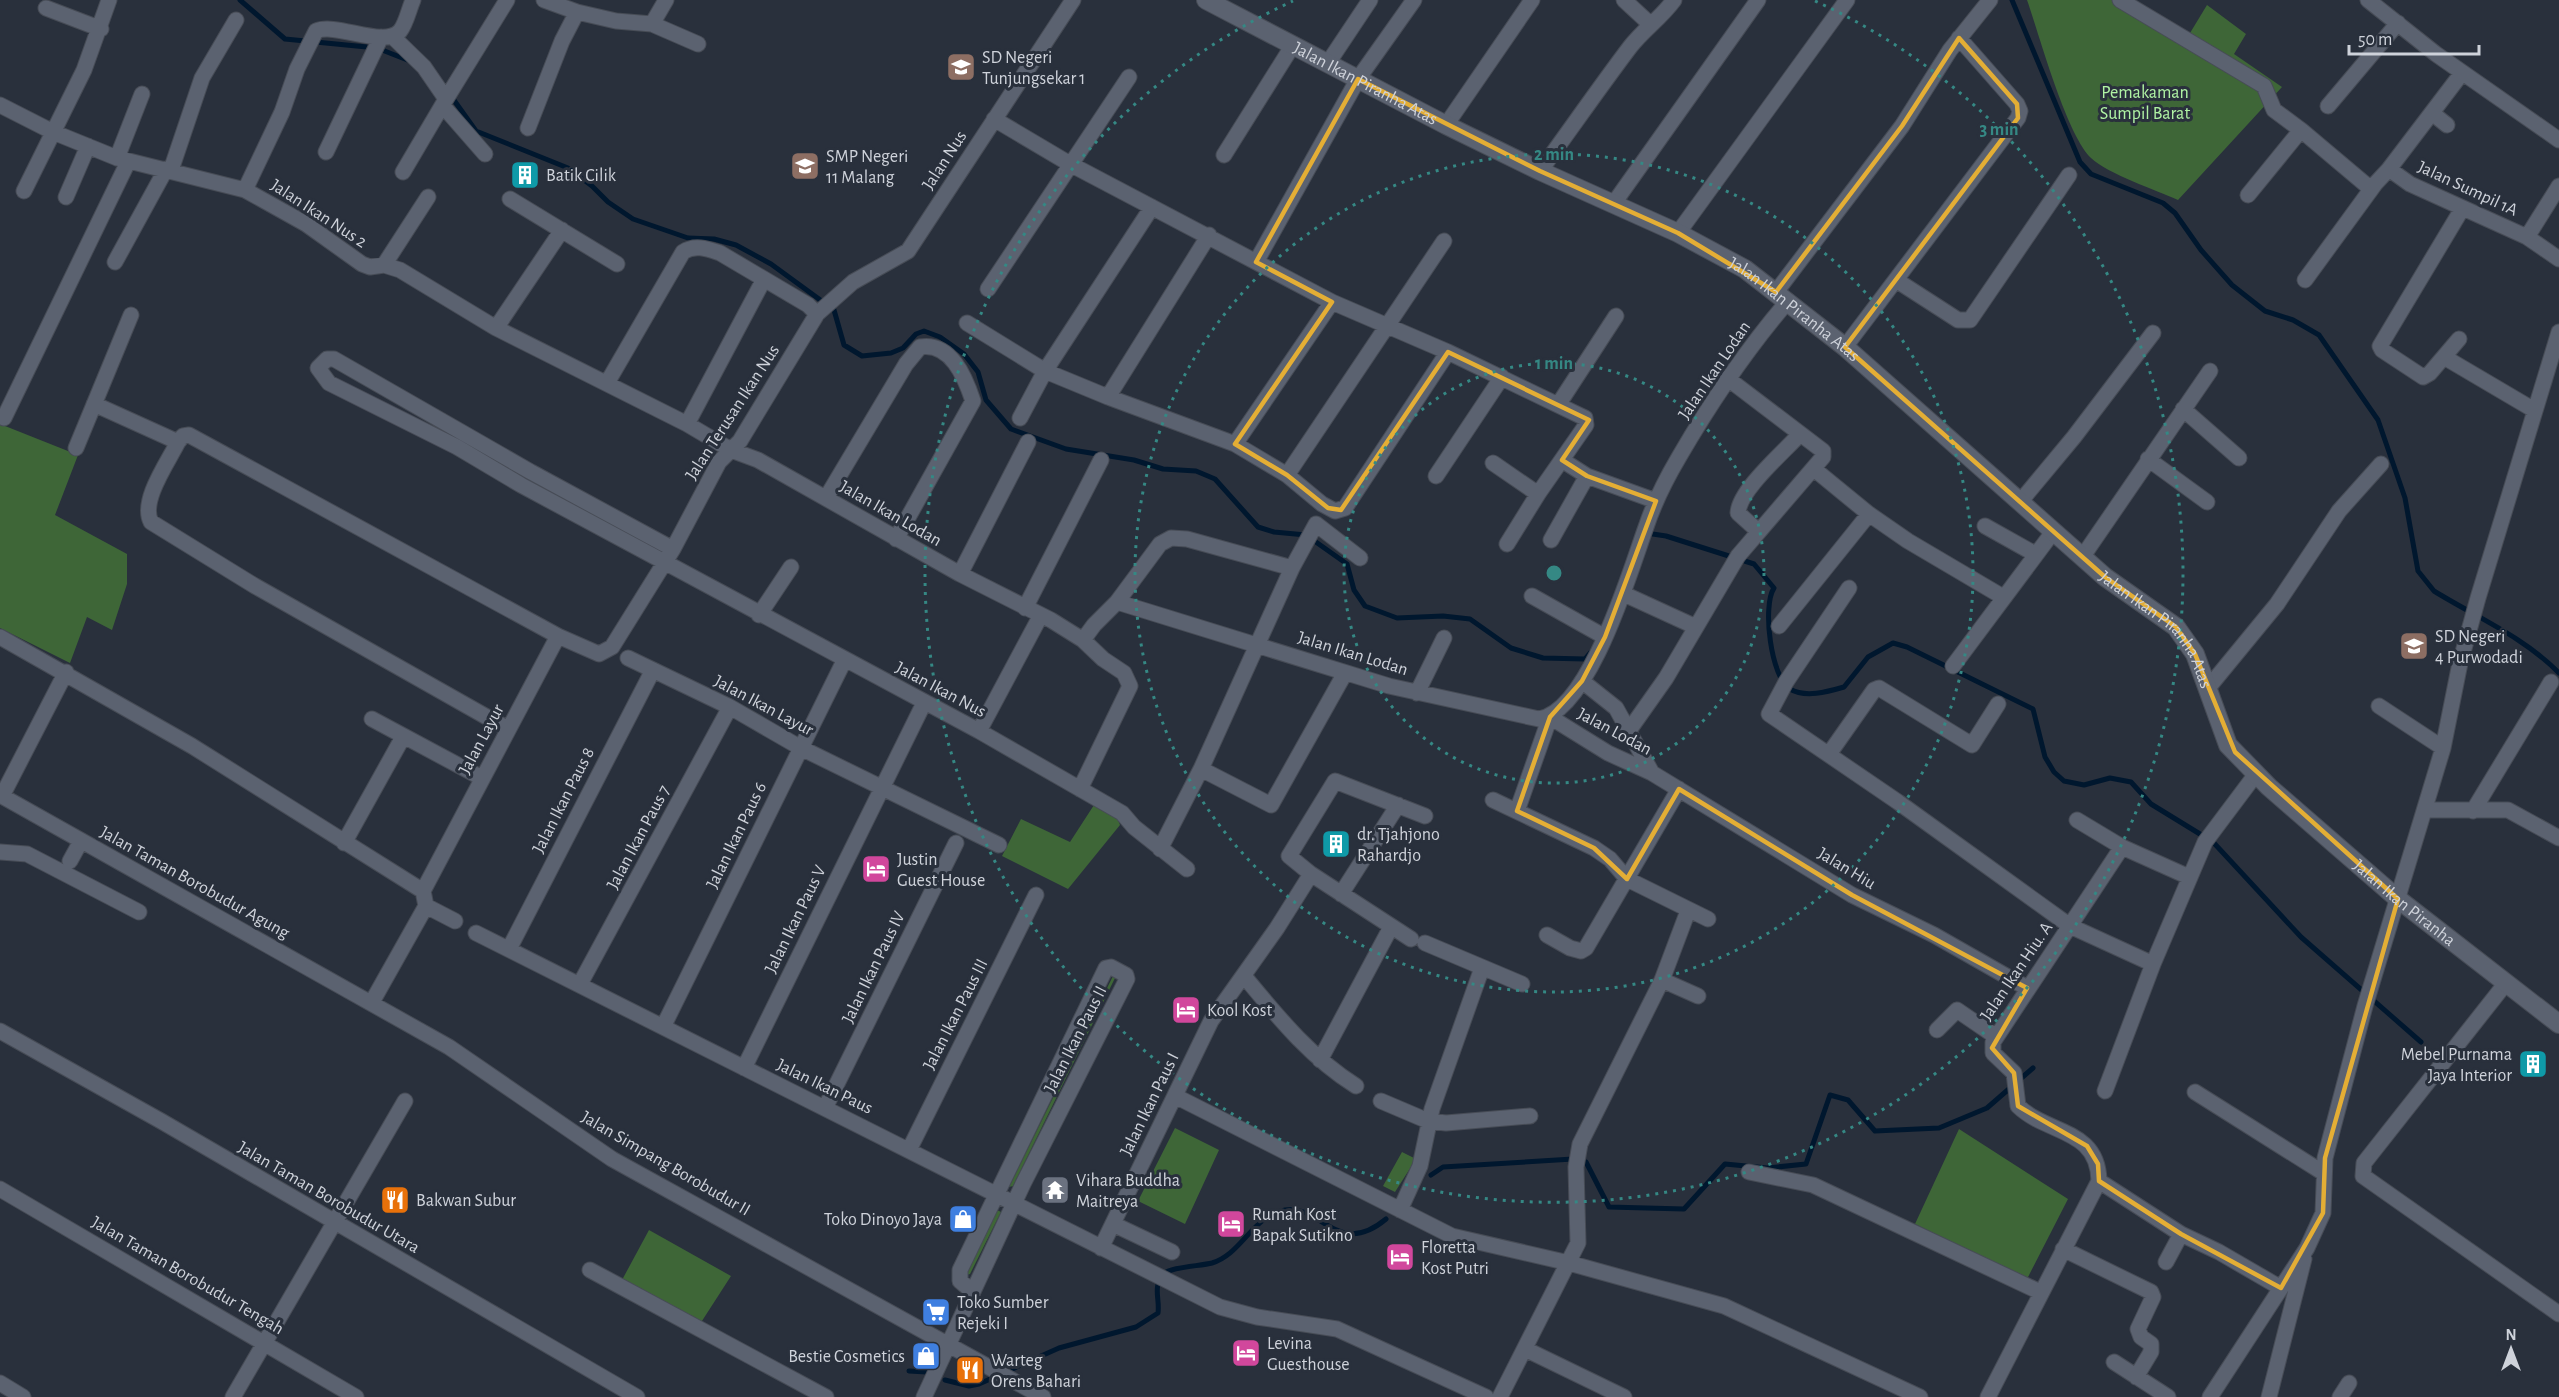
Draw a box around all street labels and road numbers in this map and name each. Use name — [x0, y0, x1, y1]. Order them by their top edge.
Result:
street label: Jalan Ikan Piranha Atas — [1290, 39, 1440, 129]
street label: Jalan Nus — [919, 128, 970, 193]
street label: Jalan Sumpil 1A — [2415, 158, 2521, 220]
street label: Jalan Ikan Nus 2 — [267, 176, 370, 251]
street label: Jalan Ikan Piranha Atas — [1726, 254, 1863, 365]
street label: Jalan Ikan Lodan — [1675, 318, 1754, 423]
street label: Jalan Terusan Ikan Nus — [682, 342, 783, 483]
street label: Jalan Ikan Lodan — [837, 478, 944, 550]
street label: Jalan Ikan Piranha Atas — [2095, 568, 2215, 691]
street label: Jalan Ikan Lodan — [1295, 629, 1410, 679]
street label: Jalan Ikan Nus — [892, 659, 989, 721]
street label: Jalan Ikan Layur — [711, 672, 816, 740]
street label: Jalan Layur — [456, 701, 508, 777]
street label: Jalan Lodan — [1574, 705, 1655, 759]
street label: Jalan Ikan Paus 8 — [530, 745, 598, 856]
street label: Jalan Ikan Paus 6 — [703, 779, 770, 891]
street label: Jalan Ikan Paus 7 — [604, 783, 674, 892]
street label: Jalan Taman Borobudur Agung — [97, 823, 292, 943]
street label: Jalan Hiu — [1814, 845, 1879, 893]
street label: Jalan Ikan Piranha — [2349, 856, 2458, 950]
street label: Jalan Ikan Paus V — [762, 862, 830, 976]
street label: Jalan Ikan Paus IV — [839, 908, 909, 1026]
street label: Jalan Ikan Hiu. A — [1977, 918, 2057, 1024]
street label: Jalan Ikan Paus III — [920, 956, 992, 1073]
street label: Jalan Ikan Paus II — [1041, 983, 1110, 1096]
street label: Jalan Ikan Paus I — [1117, 1050, 1183, 1159]
street label: Jalan Ikan Paus — [774, 1056, 875, 1118]
street label: Jalan Simpang Borobudur II — [578, 1108, 753, 1220]
street label: Jalan Taman Borobudur Utara — [235, 1138, 422, 1257]
street label: Jalan Taman Borobudur Tengah — [88, 1213, 287, 1338]

